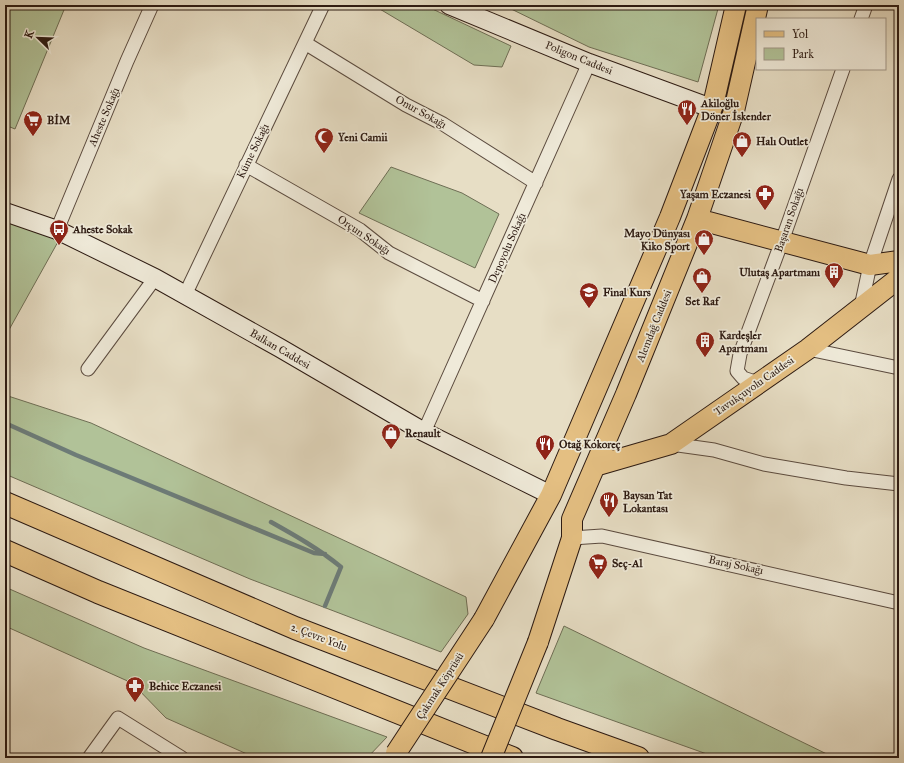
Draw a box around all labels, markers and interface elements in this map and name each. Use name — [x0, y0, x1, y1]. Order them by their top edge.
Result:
north arrow — [18, 18, 58, 58]
legend — [756, 18, 886, 70]
text: K — [22, 27, 37, 40]
text: Yol — [792, 27, 809, 41]
street label: Poligon Caddesi — [543, 39, 615, 77]
text: Park — [792, 47, 814, 61]
street label: Aheste Sokağı — [85, 86, 122, 149]
street label: Onur Sokağı — [393, 93, 449, 131]
place label: Akiloğlu Döner İskender — [700, 97, 772, 123]
restaurant icon: Akiloğlu Döner İskender — [676, 98, 698, 126]
supermarket icon: BİM — [22, 109, 44, 137]
place label: BİM — [47, 113, 71, 127]
street label: Küme Sokağı — [234, 121, 272, 181]
mosque icon: Yeni Camii — [313, 126, 335, 154]
shop icon: Halı Outlet — [731, 130, 753, 158]
place label: Yeni Camii — [337, 131, 389, 144]
place label: Halı Outlet — [756, 135, 808, 148]
pharmacy icon: Yaşam Eczanesi — [754, 183, 776, 211]
street label: Başaran Sokağı — [772, 186, 806, 254]
place label: Yaşam Eczanesi — [679, 188, 752, 202]
street label: Depoyolu Sokağı — [486, 211, 528, 285]
street label: Orçun Sokağı — [335, 213, 393, 257]
bus stop icon: Aheste Sokak — [48, 218, 70, 246]
place label: Aheste Sokak — [72, 223, 134, 236]
place label: Mayo Dünyası Kiko Sport — [624, 227, 691, 254]
shop icon: Mayo Dünyası Kiko Sport — [693, 228, 715, 256]
building icon: Ulutaş Apartmanı — [823, 261, 845, 289]
shop icon: Set Raf — [691, 266, 713, 294]
place label: Ulutaş Apartmanı — [739, 266, 821, 280]
school or university icon: Final Kurs — [578, 281, 600, 309]
place label: Final Kurs — [603, 286, 651, 299]
street label: Alemdağ Caddesi — [633, 288, 674, 365]
place label: Set Raf — [685, 295, 721, 308]
street label: Balkan Caddesi — [247, 326, 313, 372]
place label: Kardeşler Apartmanı — [718, 329, 768, 356]
building icon: Kardeşler Apartmanı — [694, 330, 716, 358]
street label: Tavukçuyolu Caddesi — [712, 354, 796, 418]
shop icon: Renault — [380, 422, 402, 450]
place label: Renault — [405, 427, 441, 440]
restaurant icon: Otağ Kokoreç — [534, 433, 556, 461]
place label: Otağ Kokoreç — [559, 438, 621, 452]
place label: Baysan Tat Lokantası — [623, 489, 672, 515]
restaurant icon: Baysan Tat Lokantası — [598, 490, 620, 518]
supermarket icon: Seç-Al — [587, 552, 609, 580]
street label: Baraj Sokağı — [707, 553, 765, 577]
place label: Seç-Al — [612, 557, 643, 571]
street label: 2. Çevre Yolu — [289, 620, 349, 654]
street label: Çakmak Köprüsü — [414, 650, 467, 722]
pharmacy icon: Behice Eczanesi — [124, 675, 146, 703]
place label: Behice Eczanesi — [149, 680, 222, 693]

